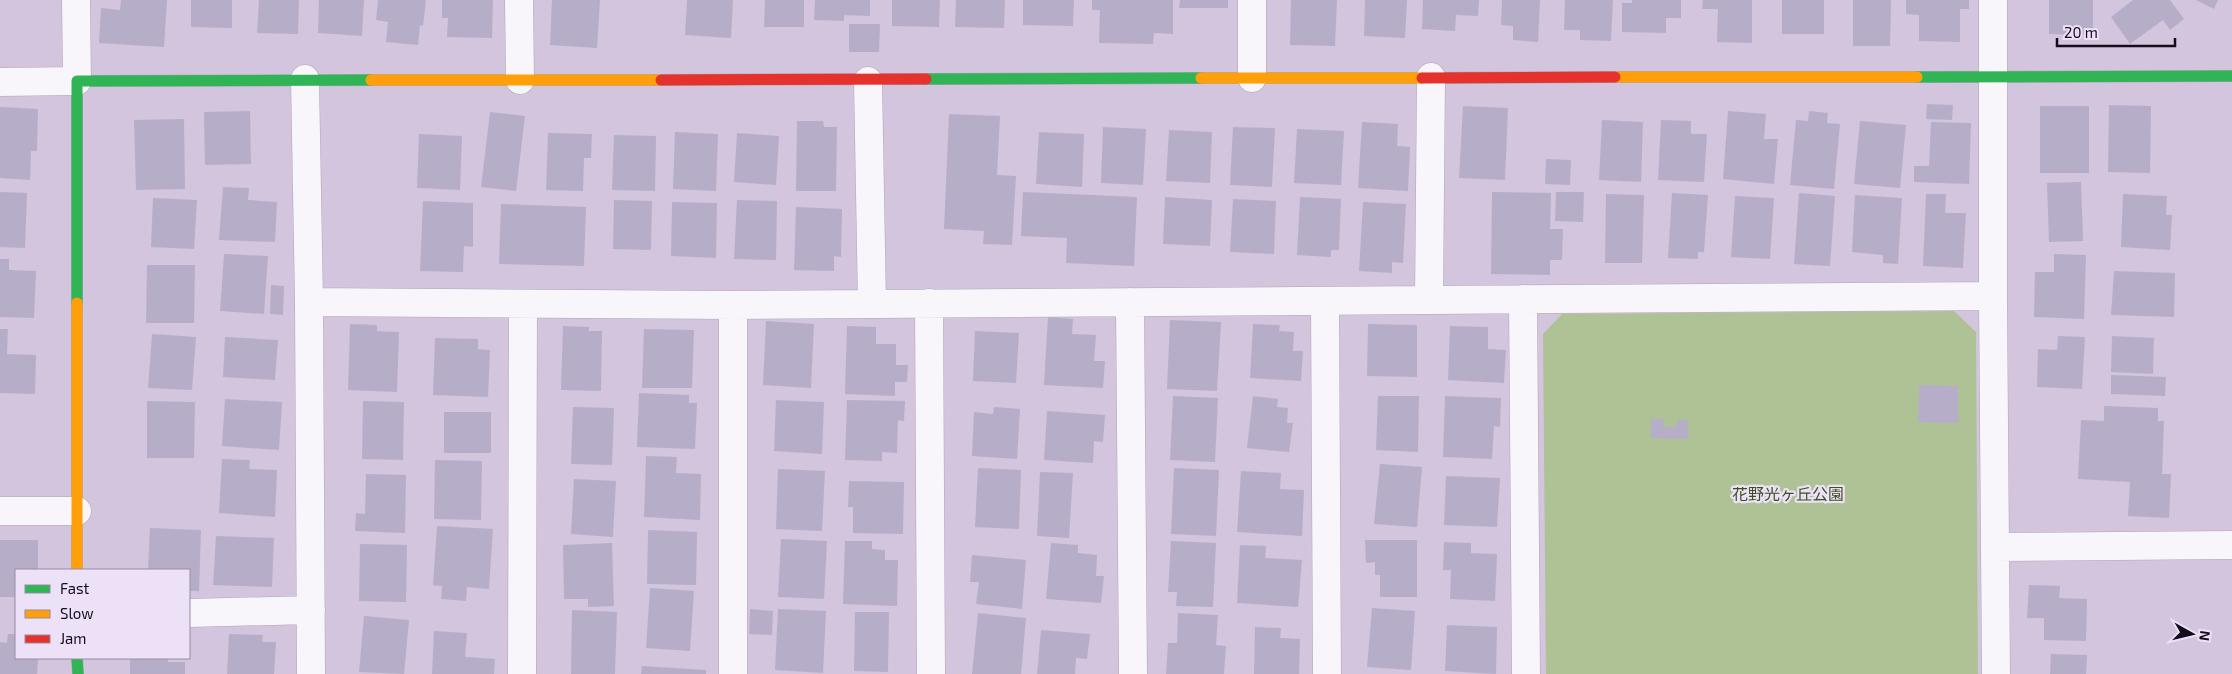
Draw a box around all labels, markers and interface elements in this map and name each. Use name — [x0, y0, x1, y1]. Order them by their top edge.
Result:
scale bar — [2057, 15, 2174, 47]
text: 20 m — [2064, 23, 2098, 41]
park label: 花野光ヶ丘公園 — [1732, 484, 1844, 503]
legend — [15, 569, 190, 659]
text: Fast — [60, 579, 90, 597]
text: Slow — [60, 604, 94, 622]
north arrow — [2167, 609, 2217, 659]
text: Jam — [60, 629, 86, 647]
text: N — [2196, 630, 2214, 642]

